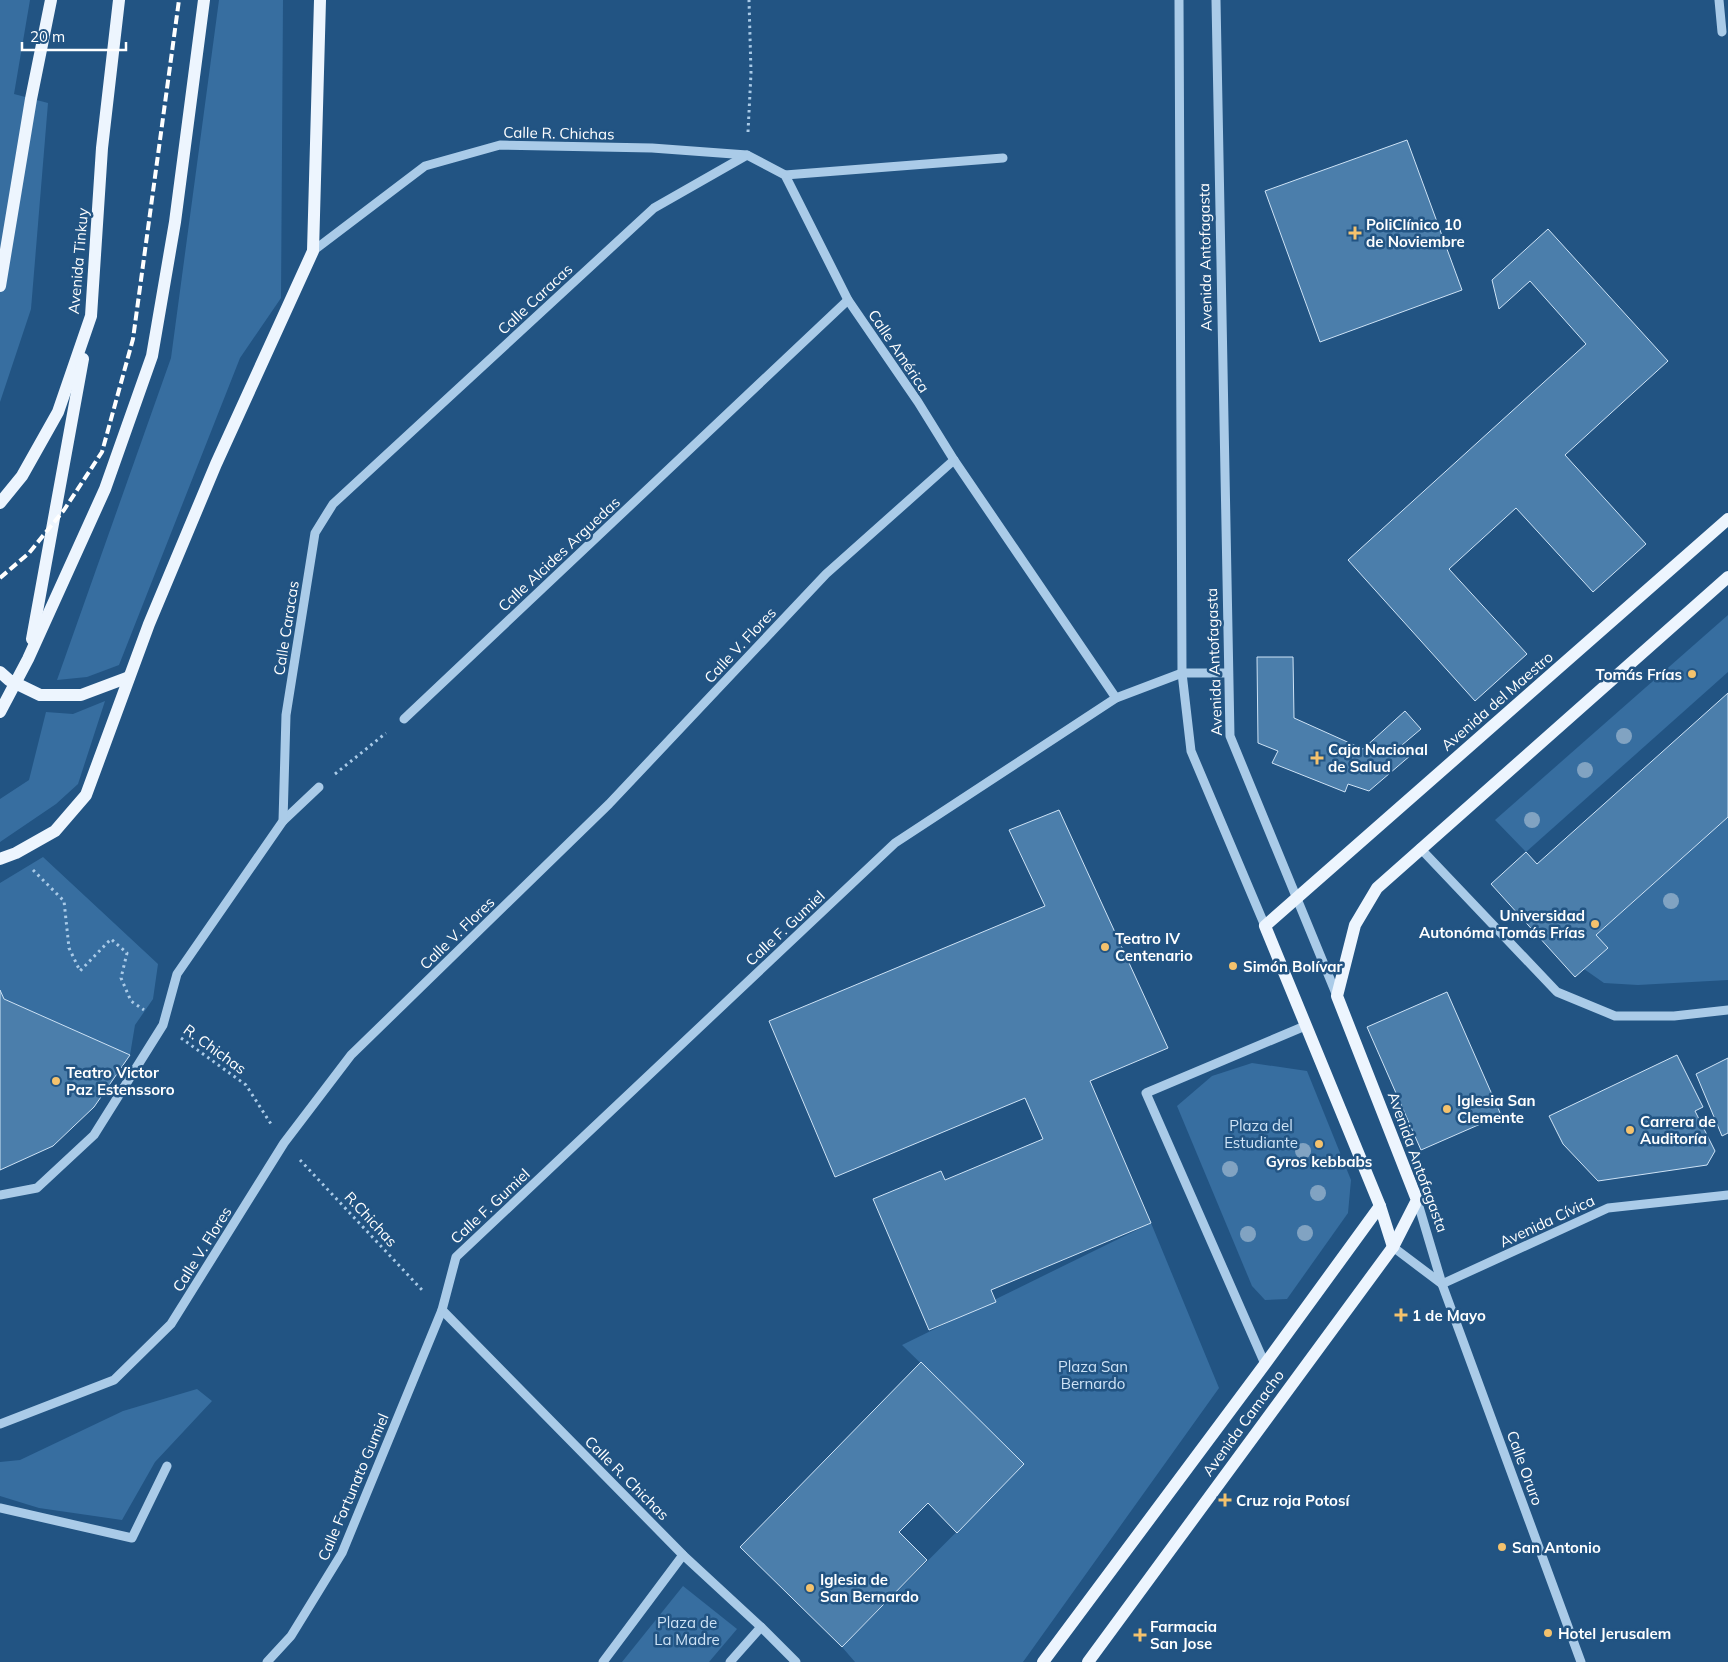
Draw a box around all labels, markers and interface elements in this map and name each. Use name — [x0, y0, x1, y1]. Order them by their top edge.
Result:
scale bar — [22, 20, 126, 52]
text: 20 m — [30, 27, 65, 46]
street label: Calle R. Chichas — [503, 123, 615, 143]
street label: Avenida Antofagasta — [1194, 183, 1216, 331]
street label: Avenida Tinkuy — [64, 207, 92, 315]
place label: PoliClínico 10 de Noviembre — [1366, 215, 1465, 251]
marker: PoliClínico 10 de Noviembre — [1348, 226, 1362, 240]
street label: Calle Caracas — [494, 260, 576, 338]
street label: Calle América — [864, 306, 934, 396]
street label: Calle Alcides Arguedas — [494, 492, 624, 616]
street label: Calle Caracas — [269, 579, 303, 677]
street label: Avenida Antofagasta — [1202, 588, 1226, 736]
street label: Calle V. Flores — [700, 603, 780, 687]
street label: Avenida del Maestro — [1437, 647, 1557, 755]
place label: Tomás Frías — [1596, 665, 1682, 684]
marker: Tomás Frías — [1686, 668, 1698, 680]
place label: Caja Nacional de Salud — [1328, 740, 1428, 776]
marker: Caja Nacional de Salud — [1310, 751, 1324, 765]
street label: Calle F. Gumiel — [741, 886, 829, 970]
street label: Calle V. Flores — [416, 893, 498, 973]
place label: Universidad Autonóma Tomás Frías — [1419, 906, 1585, 942]
marker: Universidad Autonóma Tomás Frías — [1589, 918, 1601, 930]
place label: Teatro IV Centenario — [1115, 929, 1193, 965]
marker: Teatro IV Centenario — [1099, 941, 1111, 953]
place label: Simón Bolívar — [1243, 957, 1342, 976]
marker: Simón Bolívar — [1227, 960, 1239, 972]
street label: R. Chichas — [180, 1020, 250, 1078]
place label: Teatro Victor Paz Estenssoro — [66, 1063, 175, 1099]
marker: Teatro Victor Paz Estenssoro — [50, 1075, 62, 1087]
street label: Avenida Antofagasta — [1384, 1089, 1452, 1235]
place label: Iglesia San Clemente — [1457, 1091, 1536, 1127]
marker: Iglesia San Clemente — [1441, 1103, 1453, 1115]
place label: Carrera de Auditoría — [1640, 1112, 1716, 1148]
park label: Plaza del Estudiante — [1224, 1116, 1298, 1152]
marker: Carrera de Auditoría — [1624, 1124, 1636, 1136]
marker: Gyros kebbabs — [1313, 1138, 1325, 1150]
place label: Gyros kebbabs — [1266, 1152, 1372, 1171]
street label: Calle F. Gumiel — [446, 1164, 534, 1248]
street label: R.Chichas — [341, 1187, 401, 1251]
street label: Avenida Cívica — [1496, 1191, 1598, 1251]
street label: Calle V. Flores — [168, 1203, 236, 1295]
place label: 1 de Mayo — [1412, 1306, 1486, 1325]
marker: 1 de Mayo — [1394, 1308, 1408, 1322]
park label: Plaza San Bernardo — [1058, 1357, 1128, 1393]
street label: Avenida Camacho — [1198, 1366, 1288, 1480]
street label: Calle Fortunato Gumiel — [313, 1410, 393, 1564]
street label: Calle Oruro — [1503, 1428, 1547, 1508]
street label: Calle R. Chichas — [581, 1432, 673, 1524]
place label: Cruz roja Potosí — [1236, 1491, 1351, 1510]
marker: Cruz roja Potosí — [1218, 1493, 1232, 1507]
place label: San Antonio — [1512, 1538, 1601, 1557]
marker: San Antonio — [1496, 1541, 1508, 1553]
place label: Iglesia de San Bernardo — [820, 1570, 919, 1606]
marker: Iglesia de San Bernardo — [804, 1582, 816, 1594]
park label: Plaza de La Madre — [654, 1613, 720, 1649]
place label: Farmacia San Jose — [1150, 1617, 1217, 1653]
place label: Hotel Jerusalem — [1558, 1624, 1671, 1643]
marker: Hotel Jerusalem — [1542, 1627, 1554, 1639]
marker: Farmacia San Jose — [1134, 1629, 1146, 1641]

